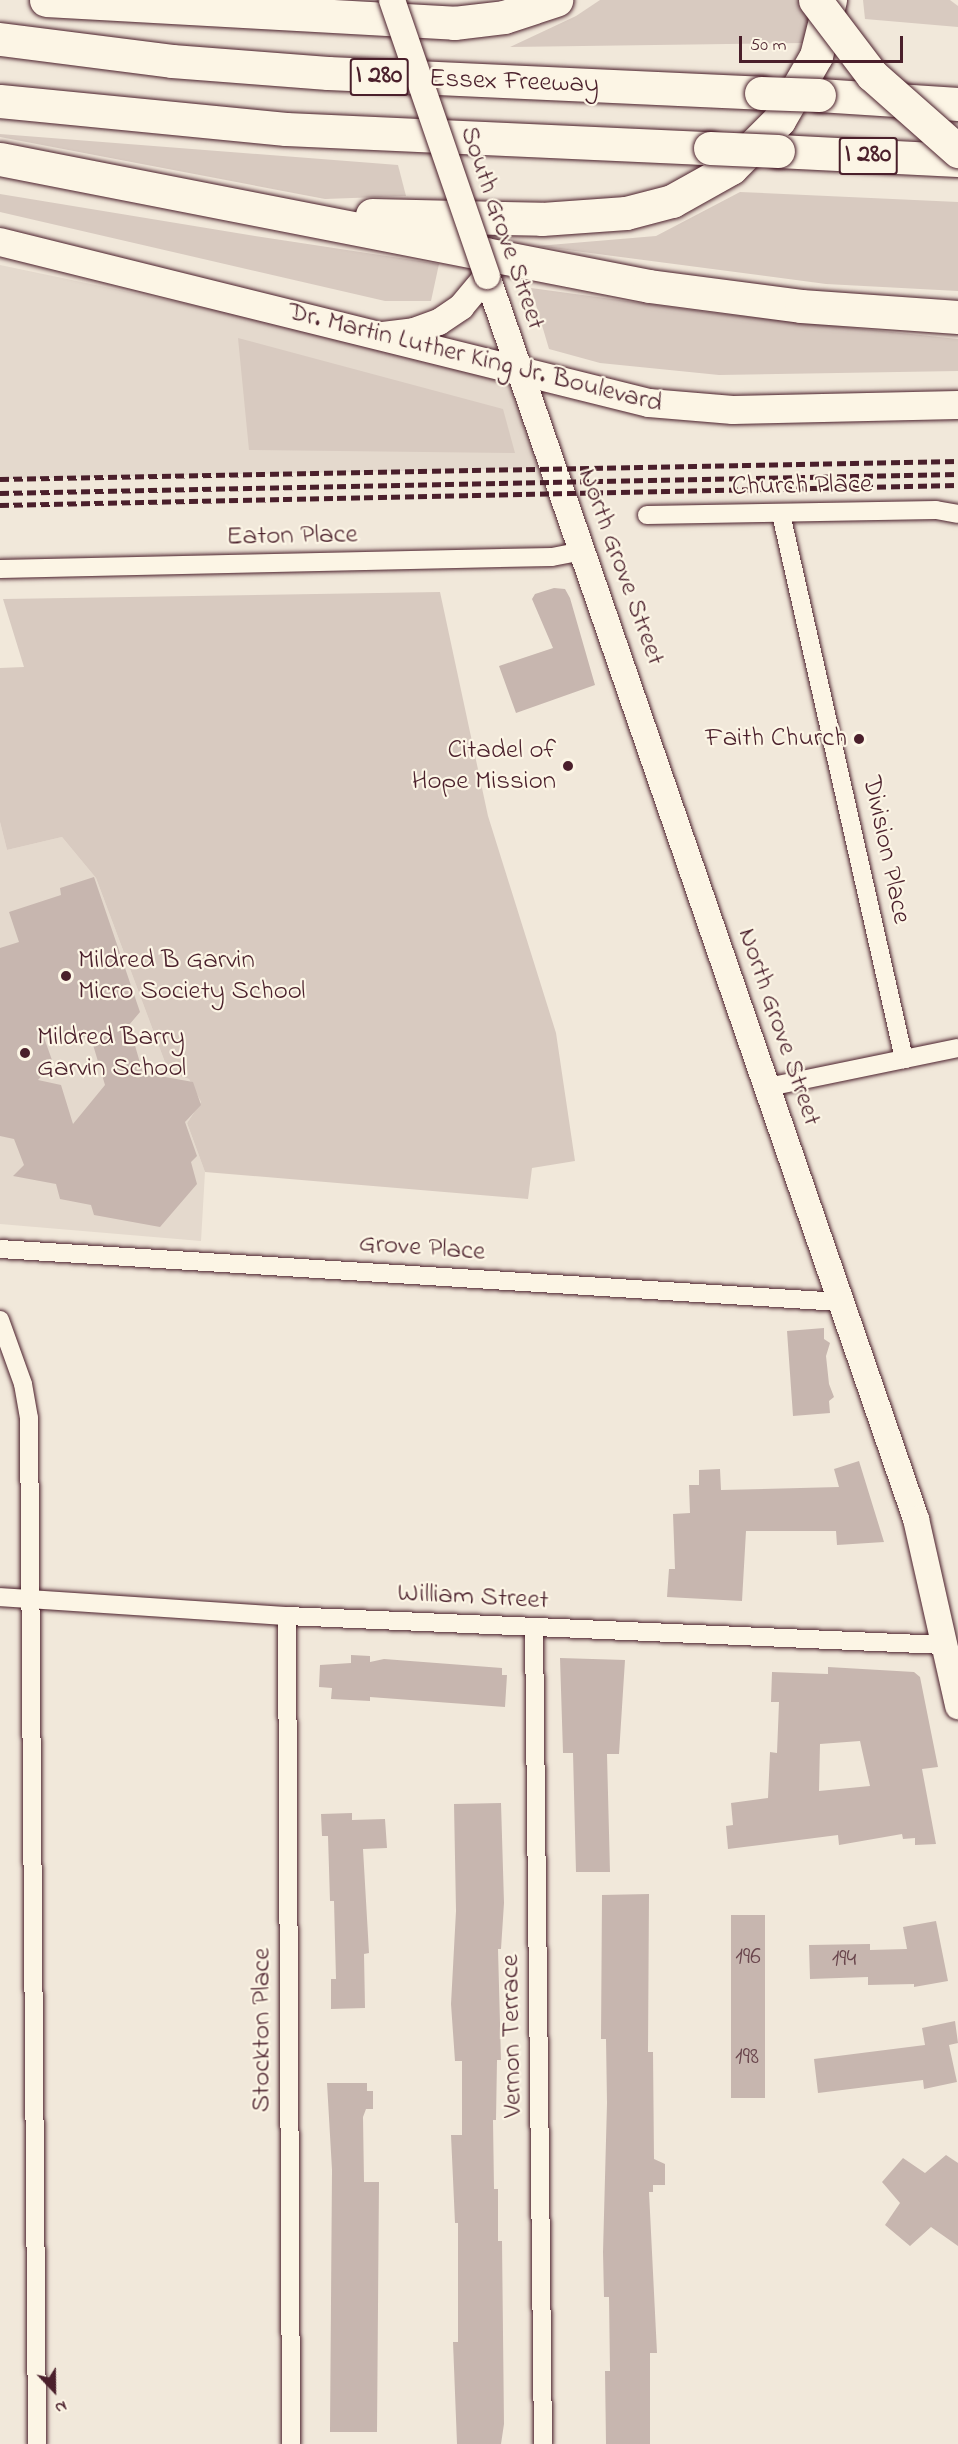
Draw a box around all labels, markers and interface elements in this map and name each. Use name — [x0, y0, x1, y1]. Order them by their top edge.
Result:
scale bar — [742, 24, 906, 62]
text: 50 m — [750, 33, 787, 59]
road number: I 280 — [349, 54, 409, 100]
street label: Essex Freeway — [428, 63, 600, 101]
street label: South Grove Street — [452, 122, 552, 334]
road number: I 280 — [838, 133, 898, 179]
street label: Dr. Martin Luther King Jr. Boulevard — [284, 296, 666, 420]
street label: North Grove Street — [570, 464, 672, 670]
street label: Church Place — [732, 469, 872, 503]
street label: Eaton Place — [226, 519, 358, 553]
place label: Faith Church — [705, 723, 847, 755]
marker: Faith Church — [852, 732, 866, 746]
place label: Citadel of Hope Mission — [412, 734, 556, 797]
marker: Citadel of Hope Mission — [561, 759, 575, 773]
street label: Division Place — [855, 773, 917, 927]
street label: North Grove Street — [730, 924, 828, 1130]
place label: Mildred B Garvin Micro Society School — [78, 944, 306, 1007]
marker: Mildred B Garvin Micro Society School — [59, 969, 73, 983]
place label: Mildred Barry Garvin School — [37, 1021, 186, 1084]
marker: Mildred Barry Garvin School — [18, 1046, 32, 1060]
street label: Grove Place — [358, 1227, 486, 1269]
street label: William Street — [397, 1577, 549, 1617]
house number: 196 — [735, 1944, 761, 1972]
house number: 194 — [832, 1946, 856, 1974]
street label: Stockton Place — [246, 1948, 278, 2112]
street label: Vernon Terrace — [494, 1954, 530, 2118]
house number: 198 — [735, 2044, 759, 2072]
north arrow — [24, 2360, 84, 2420]
text: N — [51, 2394, 70, 2420]

